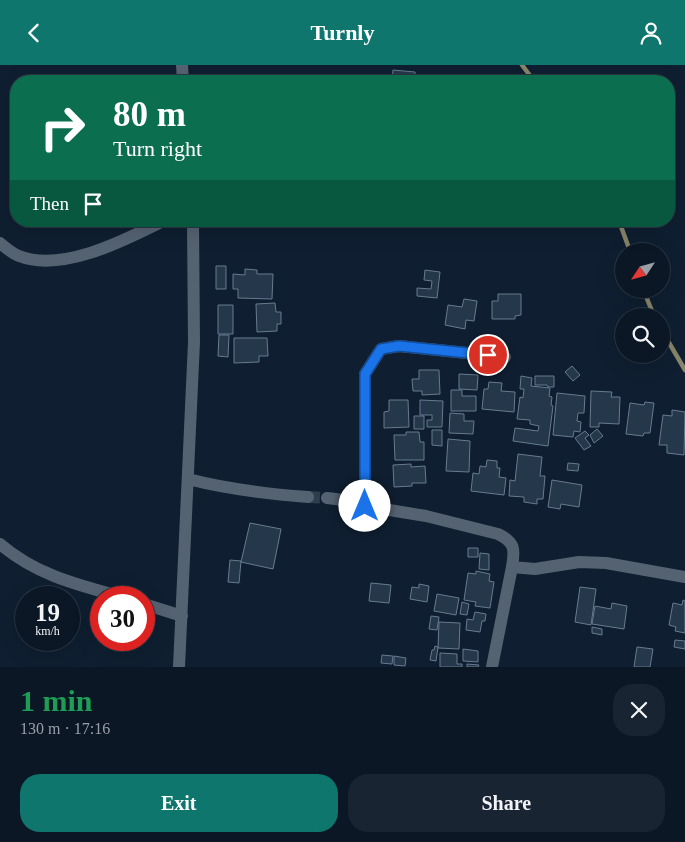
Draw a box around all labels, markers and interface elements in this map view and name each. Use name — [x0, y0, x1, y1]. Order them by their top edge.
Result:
icon: back — [20, 19, 48, 47]
icon: person — [637, 19, 665, 47]
text: Turnly — [310, 20, 375, 45]
icon: right — [30, 95, 95, 160]
text: 80 m — [113, 95, 186, 134]
text: Turn right — [113, 136, 202, 161]
icon: arrive — [79, 190, 107, 218]
text: Then — [30, 193, 69, 214]
north arrow — [615, 243, 670, 297]
map controls — [615, 243, 670, 363]
button: search — [615, 308, 670, 363]
pin — [467, 334, 509, 376]
icon: arrive — [474, 341, 502, 369]
position arrow — [338, 479, 390, 531]
speed limit sign: 30 — [90, 586, 155, 651]
text: 19 — [35, 599, 60, 626]
text: km/h — [35, 624, 60, 638]
text: 1 min — [20, 684, 93, 717]
button: close — [613, 684, 665, 736]
text: 130 m · 17:16 — [20, 720, 110, 737]
button: Exit — [20, 774, 338, 832]
button: Share — [348, 774, 665, 832]

